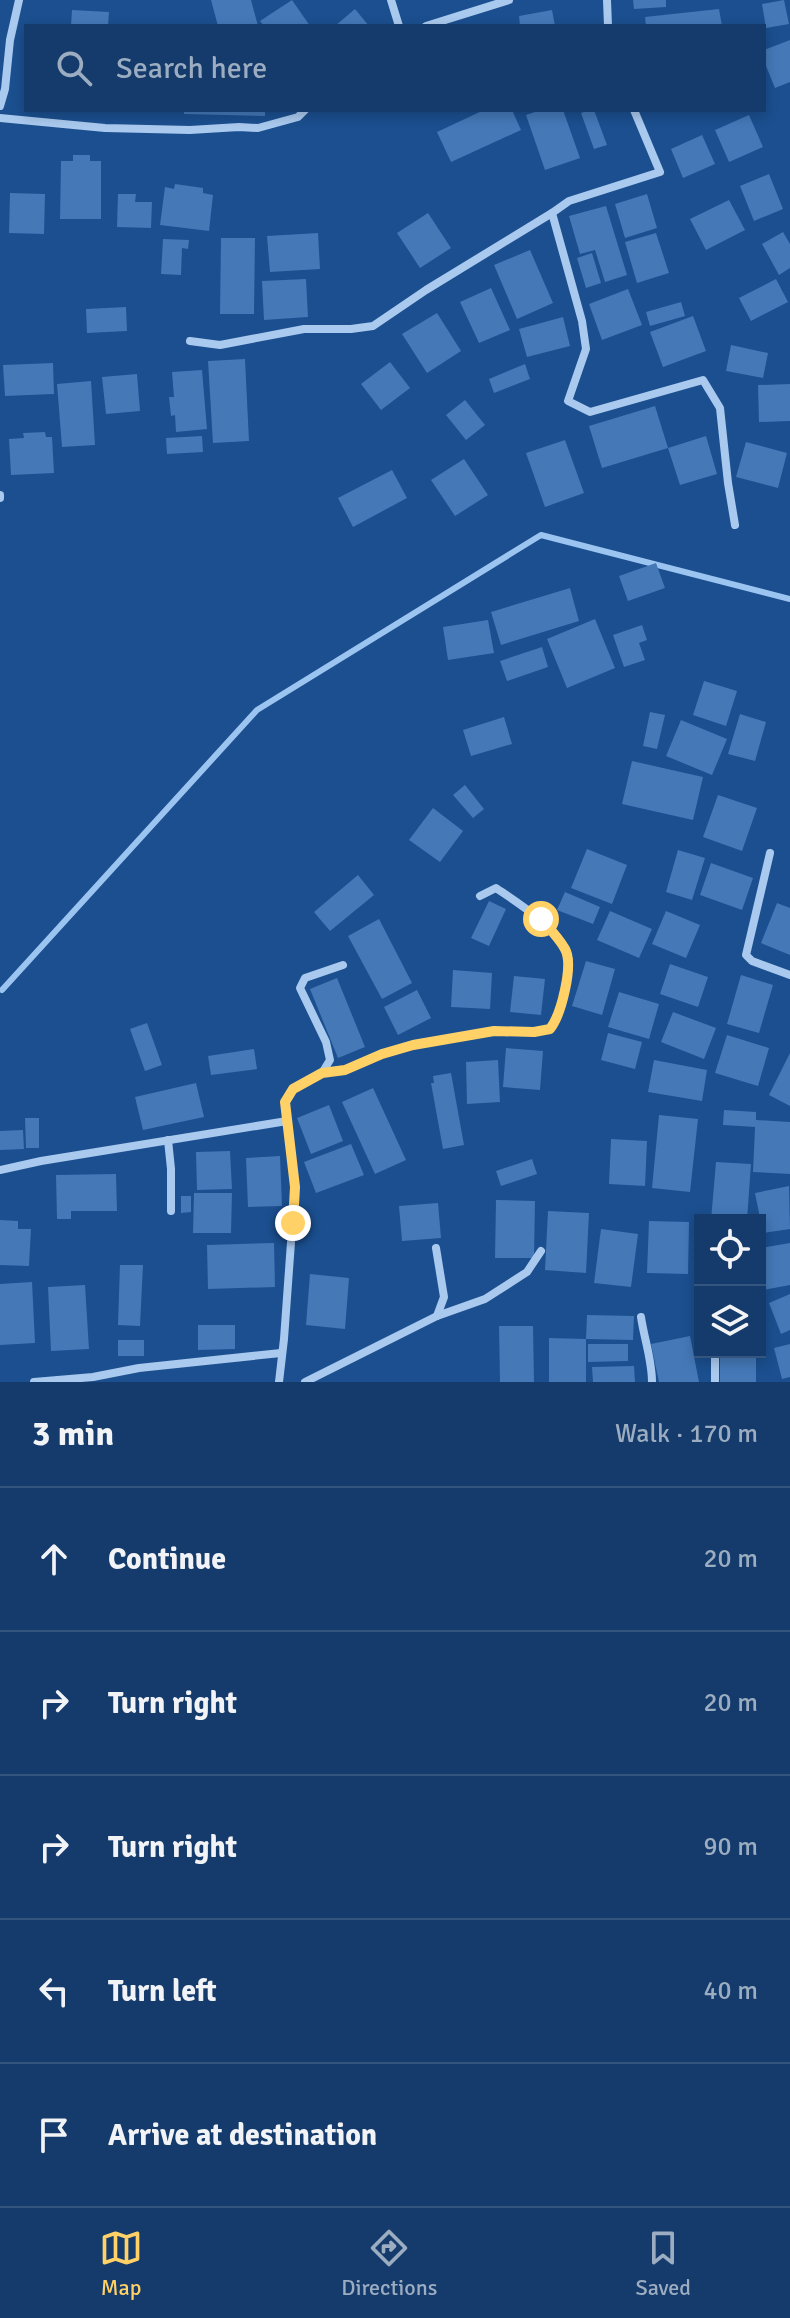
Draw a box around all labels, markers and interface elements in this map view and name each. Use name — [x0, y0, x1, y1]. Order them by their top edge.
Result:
search box — [24, 24, 766, 112]
icon: search — [52, 46, 96, 90]
text: Search here — [116, 50, 267, 87]
route start — [523, 901, 559, 937]
route end — [275, 1205, 311, 1241]
map controls — [694, 1214, 766, 1358]
button: locate — [694, 1214, 766, 1286]
button: layers — [694, 1286, 766, 1358]
text: 3 min — [32, 1413, 114, 1455]
text: Walk · 170 m — [615, 1418, 758, 1450]
icon: ahead — [32, 1537, 76, 1581]
text: Continue — [108, 1541, 226, 1578]
text: 20 m — [703, 1543, 758, 1575]
icon: right — [32, 1681, 76, 1725]
text: Turn right — [108, 1685, 237, 1722]
text: 20 m — [703, 1687, 758, 1719]
icon: right — [32, 1825, 76, 1869]
text: Turn right — [108, 1829, 237, 1866]
text: 90 m — [703, 1831, 758, 1863]
icon: left — [32, 1969, 76, 2013]
text: Turn left — [108, 1973, 217, 2010]
text: 40 m — [703, 1975, 758, 2007]
icon: arrive — [32, 2113, 76, 2157]
text: Arrive at destination — [108, 2117, 377, 2154]
tab: Map — [99, 2226, 143, 2301]
tab: Directions — [341, 2226, 437, 2301]
tab: Saved — [636, 2226, 691, 2301]

